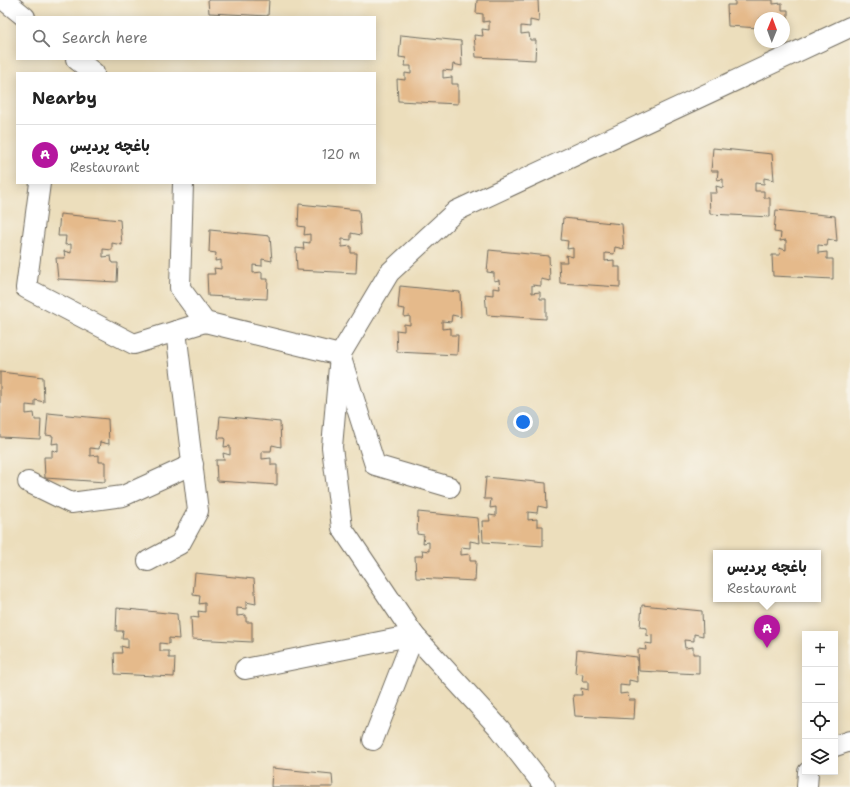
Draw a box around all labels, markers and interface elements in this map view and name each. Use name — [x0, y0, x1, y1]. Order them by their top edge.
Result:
north arrow — [754, 12, 790, 48]
search box — [16, 16, 376, 60]
icon: search — [30, 27, 52, 49]
text: Search here — [62, 28, 148, 48]
text: Nearby — [32, 87, 97, 109]
text: باغچه پردیس — [70, 136, 150, 156]
text: A — [40, 146, 50, 163]
text: 120 m — [322, 146, 360, 163]
text: Restaurant — [70, 159, 140, 176]
your location — [513, 412, 533, 432]
popup — [713, 550, 821, 602]
text: باغچه پردیس — [727, 557, 807, 577]
text: Restaurant — [727, 580, 797, 597]
pin: A — [754, 615, 780, 648]
map controls — [802, 631, 838, 775]
button: + — [802, 631, 838, 667]
button: − — [802, 667, 838, 703]
button: locate — [802, 703, 838, 739]
button: layers — [802, 739, 838, 775]

